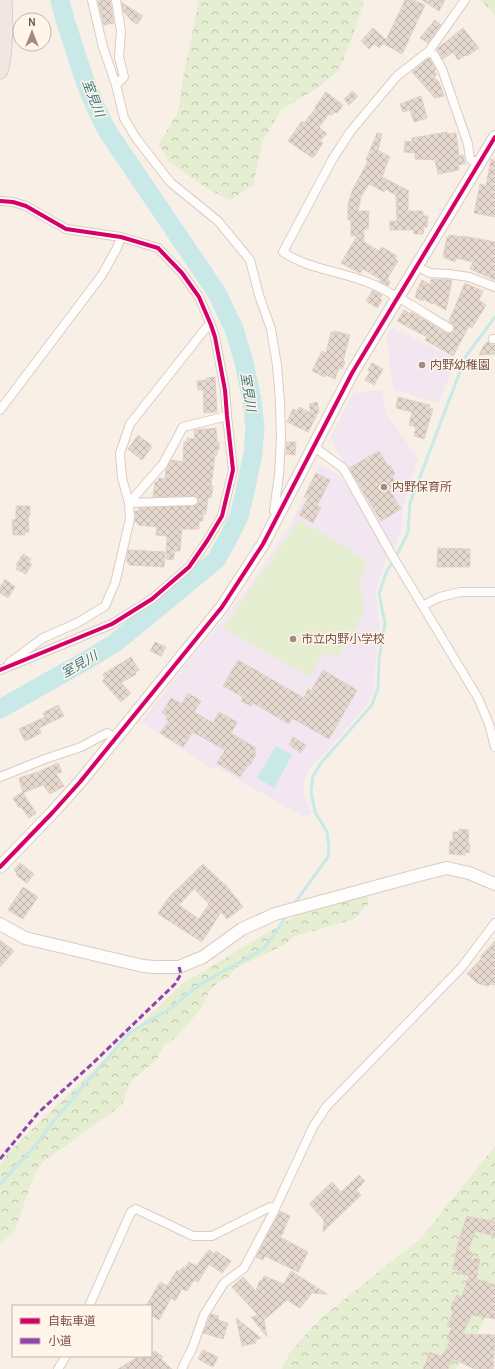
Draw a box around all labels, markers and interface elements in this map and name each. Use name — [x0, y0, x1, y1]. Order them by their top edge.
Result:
north arrow — [12, 12, 52, 52]
text: N — [28, 16, 36, 29]
water label: 室見川 — [80, 77, 108, 121]
place label: 内野幼稚園 — [430, 358, 490, 372]
marker: 内野幼稚園 — [417, 360, 427, 370]
water label: 室見川 — [238, 372, 259, 414]
place label: 内野保育所 — [392, 480, 452, 494]
marker: 内野保育所 — [379, 482, 389, 492]
place label: 市立内野小学校 — [301, 632, 385, 646]
marker: 市立内野小学校 — [288, 634, 298, 644]
water label: 室見川 — [59, 647, 102, 681]
legend — [12, 1305, 152, 1357]
text: 自転車道 — [48, 1314, 96, 1328]
text: 小道 — [48, 1334, 72, 1348]

